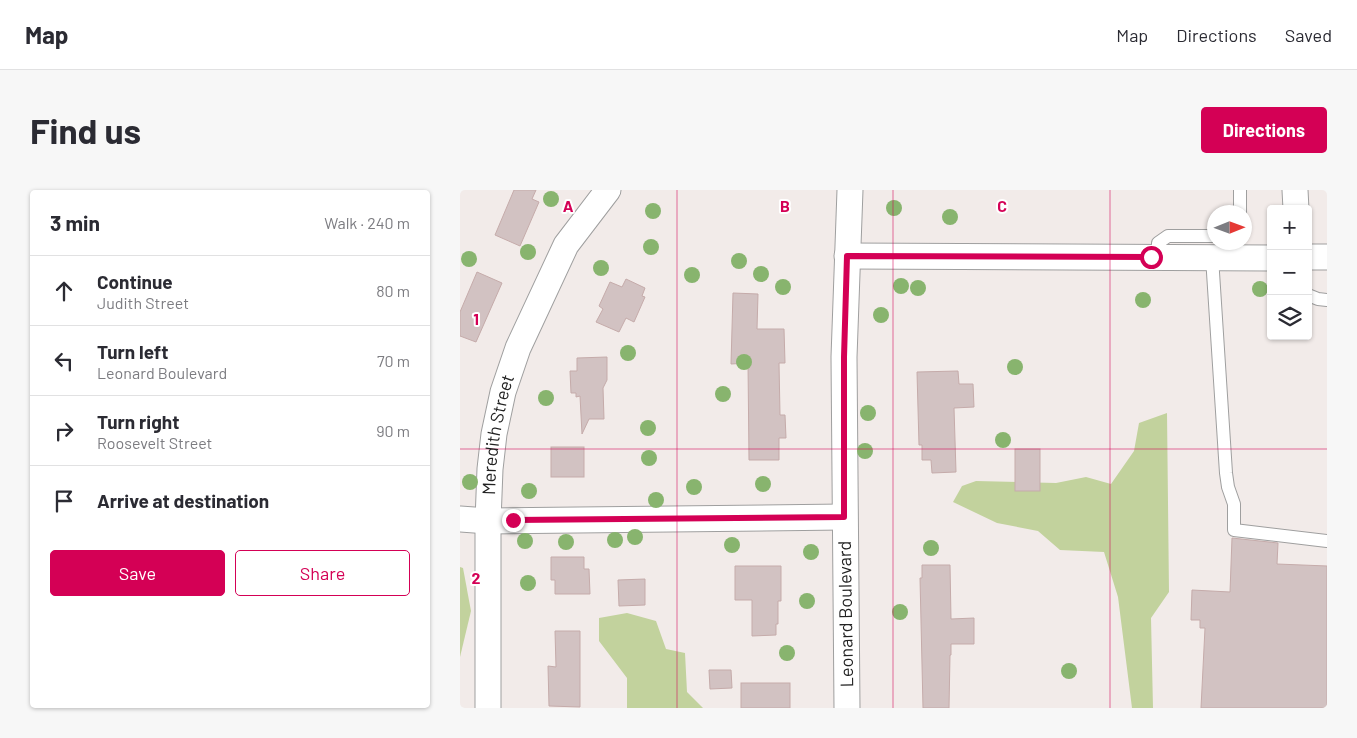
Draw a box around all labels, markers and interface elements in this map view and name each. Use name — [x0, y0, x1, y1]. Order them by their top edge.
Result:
text: Map — [25, 20, 68, 49]
text: Map — [1116, 24, 1148, 46]
text: Directions — [1176, 24, 1257, 46]
text: Saved — [1285, 24, 1332, 46]
button: Directions — [1201, 107, 1327, 153]
text: Find us — [30, 109, 141, 151]
text: A — [563, 196, 574, 215]
text: B — [780, 196, 790, 215]
text: C — [997, 196, 1007, 215]
north arrow — [1207, 205, 1252, 250]
map controls — [1267, 205, 1312, 340]
button: + — [1267, 205, 1312, 250]
text: 3 min — [50, 210, 100, 235]
text: Walk · 240 m — [324, 213, 410, 232]
route start — [1140, 246, 1163, 269]
button: − — [1267, 250, 1312, 295]
text: Continue — [97, 270, 173, 293]
icon: ahead — [50, 277, 78, 305]
text: 80 m — [376, 281, 410, 300]
text: Judith Street — [97, 293, 189, 312]
button: layers — [1267, 295, 1312, 340]
text: 1 — [473, 309, 479, 328]
text: Turn left — [97, 340, 168, 363]
icon: left — [50, 347, 78, 375]
text: 70 m — [377, 351, 410, 370]
text: Leonard Boulevard — [97, 363, 227, 382]
street label: Meredith Street — [477, 371, 518, 495]
text: Turn right — [97, 410, 179, 433]
icon: right — [50, 417, 78, 445]
text: 90 m — [376, 421, 410, 440]
text: Roosevelt Street — [97, 433, 212, 452]
icon: arrive — [50, 487, 78, 515]
text: Arrive at destination — [97, 489, 269, 512]
route end — [502, 509, 525, 532]
street label: Leonard Boulevard — [833, 541, 857, 687]
button: Save — [50, 550, 225, 596]
button: Share — [235, 550, 410, 596]
text: 2 — [472, 568, 481, 587]

